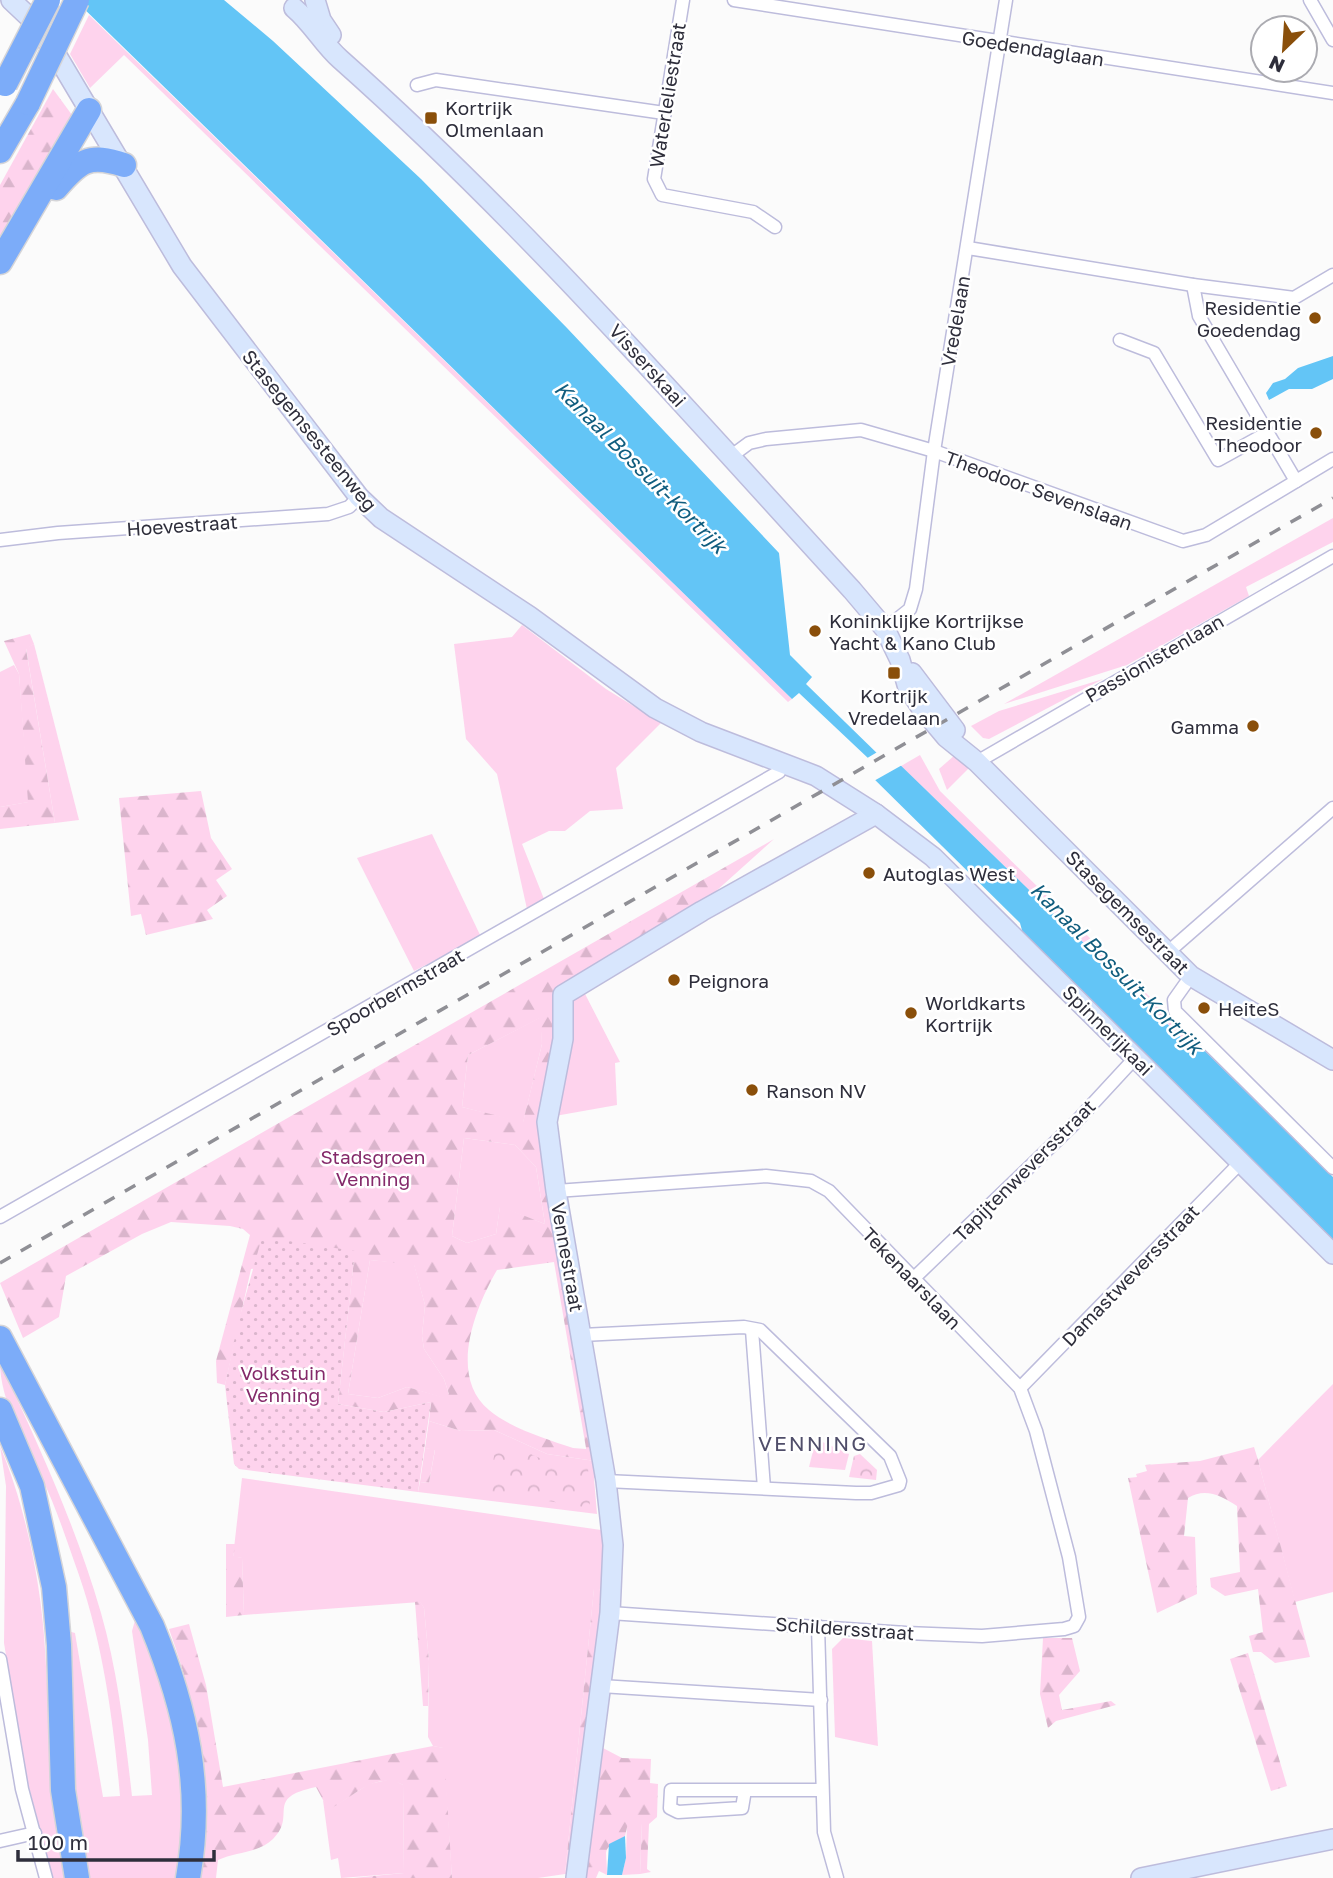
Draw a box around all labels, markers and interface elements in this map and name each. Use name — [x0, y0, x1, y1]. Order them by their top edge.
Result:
north arrow — [1249, 14, 1319, 84]
street label: Waterleliestraat — [644, 21, 690, 169]
street label: Goedendaglaan — [960, 25, 1106, 71]
text: N — [1265, 51, 1288, 78]
place label: Kortrijk Olmenlaan — [445, 96, 544, 141]
marker: Kortrijk Olmenlaan — [423, 110, 439, 126]
street label: Vredelaan — [936, 274, 974, 368]
place label: Residentie Goedendag — [1197, 296, 1301, 341]
marker: Residentie Goedendag — [1307, 310, 1323, 326]
street label: Visserskaai — [605, 319, 691, 411]
street label: Stasegemsesteenweg — [238, 345, 382, 515]
water label: Kanaal Bossuit-Kortrijk — [549, 375, 734, 560]
place label: Residentie Theodoor — [1205, 411, 1303, 456]
marker: Residentie Theodoor — [1308, 425, 1324, 441]
street label: Theodoor Sevenslaan — [942, 445, 1136, 535]
street label: Hoevestraat — [126, 510, 238, 540]
place label: Koninklijke Kortrijkse Yacht & Kano Club — [829, 609, 1024, 654]
street label: Passionistenlaan — [1081, 609, 1227, 707]
marker: Koninklijke Kortrijkse Yacht & Kano Club — [807, 623, 823, 639]
marker: Kortrijk Vredelaan — [886, 665, 902, 681]
place label: Kortrijk Vredelaan — [848, 684, 940, 729]
place label: Gamma — [1171, 715, 1239, 738]
marker: Gamma — [1245, 718, 1261, 734]
street label: Stasegemsestraat — [1061, 845, 1195, 979]
place label: Autoglas West — [883, 862, 1015, 885]
marker: Autoglas West — [861, 865, 877, 881]
water label: Kanaal Bossuit-Kortrijk — [1025, 876, 1210, 1061]
street label: Spoorbermstraat — [322, 943, 468, 1041]
place label: Peignora — [688, 969, 769, 992]
marker: Peignora — [666, 972, 682, 988]
street label: Spinnerijkaai — [1058, 980, 1158, 1080]
place label: Worldkarts Kortrijk — [925, 991, 1026, 1036]
place label: HeiteS — [1218, 997, 1279, 1020]
marker: HeiteS — [1196, 1000, 1212, 1016]
marker: Worldkarts Kortrijk — [903, 1005, 919, 1021]
place label: Ranson NV — [766, 1079, 866, 1102]
marker: Ranson NV — [744, 1082, 760, 1098]
street label: Tapijtenweversstraat — [948, 1094, 1100, 1246]
park label: Stadsgroen Venning — [321, 1145, 425, 1190]
street label: Damastweversstraat — [1056, 1199, 1204, 1351]
street label: Vennestraat — [547, 1200, 589, 1314]
street label: Tekenaarslaan — [858, 1222, 966, 1334]
park label: Volkstuin Venning — [240, 1361, 326, 1406]
district label: VENNING — [758, 1430, 868, 1456]
street label: Schildersstraat — [775, 1612, 915, 1644]
scale bar — [18, 1818, 214, 1862]
text: 100 m — [28, 1829, 88, 1855]

